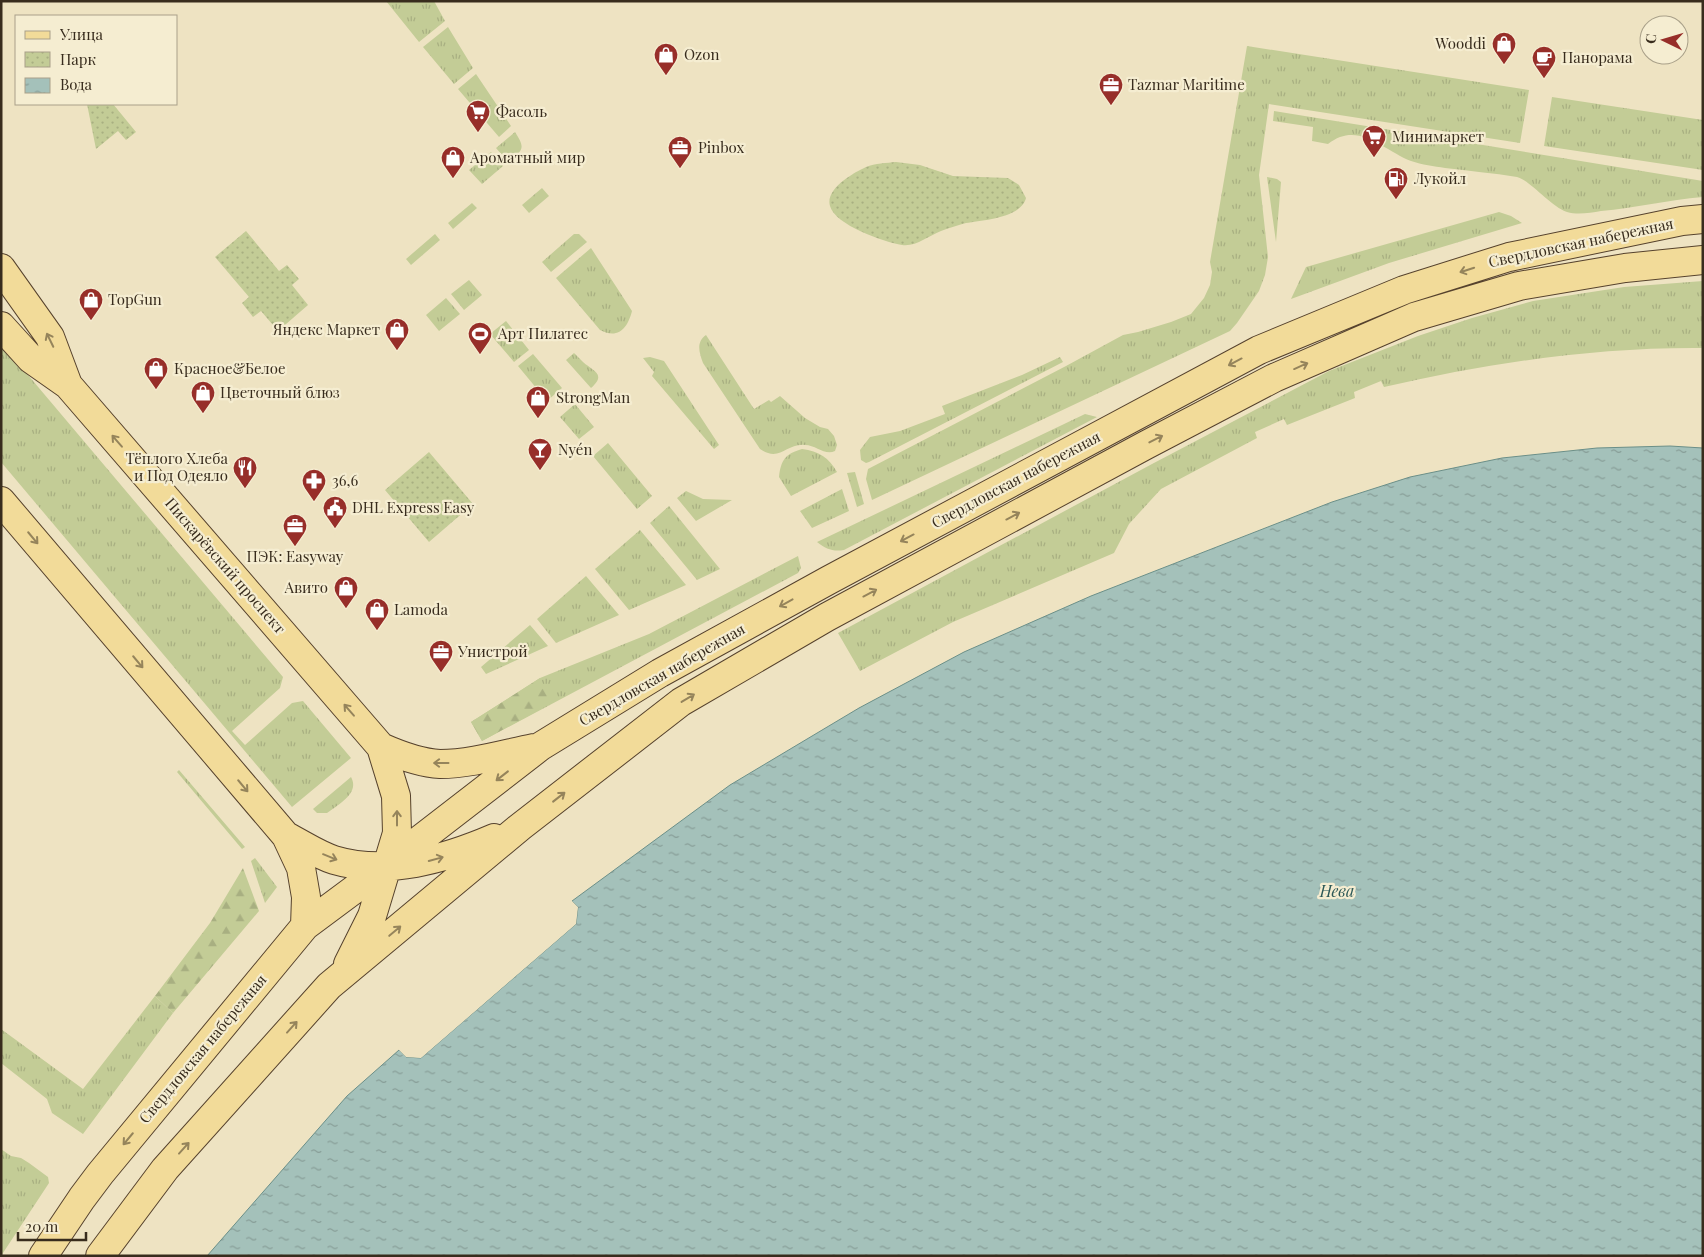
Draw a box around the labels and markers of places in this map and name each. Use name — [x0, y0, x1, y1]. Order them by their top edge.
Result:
shop icon: Wooddi — [1491, 31, 1517, 65]
place label: Wooddi — [1434, 33, 1487, 53]
shop icon: Ozon — [653, 42, 679, 76]
place label: Ozon — [684, 44, 719, 64]
cafe icon: Панорама — [1531, 45, 1557, 79]
place label: Панорама — [1562, 47, 1633, 67]
office icon: Tazmar Maritime — [1098, 72, 1124, 106]
place label: Tazmar Maritime — [1128, 74, 1245, 94]
supermarket icon: Фасоль — [465, 99, 491, 133]
place label: Фасоль — [496, 101, 547, 121]
supermarket icon: Минимаркет — [1361, 124, 1387, 158]
place label: Минимаркет — [1392, 126, 1484, 146]
office icon: Pinbox — [667, 135, 693, 169]
place label: Pinbox — [698, 137, 745, 157]
shop icon: Ароматный мир — [440, 145, 466, 179]
place label: Ароматный мир — [469, 147, 586, 167]
fuel station icon: Лукойл — [1383, 166, 1409, 200]
place label: Лукойл — [1413, 168, 1467, 188]
shop icon: TopGun — [78, 287, 104, 321]
place label: TopGun — [108, 289, 162, 309]
shop icon: Яндекс Маркет — [384, 317, 410, 351]
place label: Яндекс Маркет — [272, 319, 380, 339]
sports icon: Арт Пилатес — [467, 321, 493, 355]
place label: Арт Пилатес — [497, 323, 588, 343]
shop icon: Красное&Белое — [143, 356, 169, 390]
place label: Красное&Белое — [174, 358, 285, 378]
shop icon: Цветочный блюз — [190, 380, 216, 414]
place label: Цветочный блюз — [220, 382, 340, 402]
shop icon: StrongMan — [525, 385, 551, 419]
place label: StrongMan — [556, 387, 630, 407]
bar icon: Nyén — [527, 437, 553, 471]
place label: Nyén — [558, 439, 592, 459]
place label: Тёплого Хлеба и Под Одеяло — [126, 448, 229, 485]
restaurant icon: Тёплого Хлеба и Под Одеяло — [232, 455, 258, 489]
pharmacy icon: 36,6 — [301, 468, 327, 502]
place label: 36,6 — [332, 470, 358, 490]
public building icon: DHL Express Easy — [322, 495, 348, 529]
place label: DHL Express Easy — [352, 497, 475, 517]
office icon: ПЭК: Easyway — [282, 513, 308, 547]
place label: ПЭК: Easyway — [247, 546, 344, 566]
shop icon: Авито — [333, 575, 359, 609]
place label: Авито — [283, 577, 328, 597]
shop icon: Lamoda — [364, 597, 390, 631]
place label: Lamoda — [394, 599, 449, 619]
office icon: Унистрой — [428, 639, 454, 673]
place label: Унистрой — [457, 641, 528, 661]

